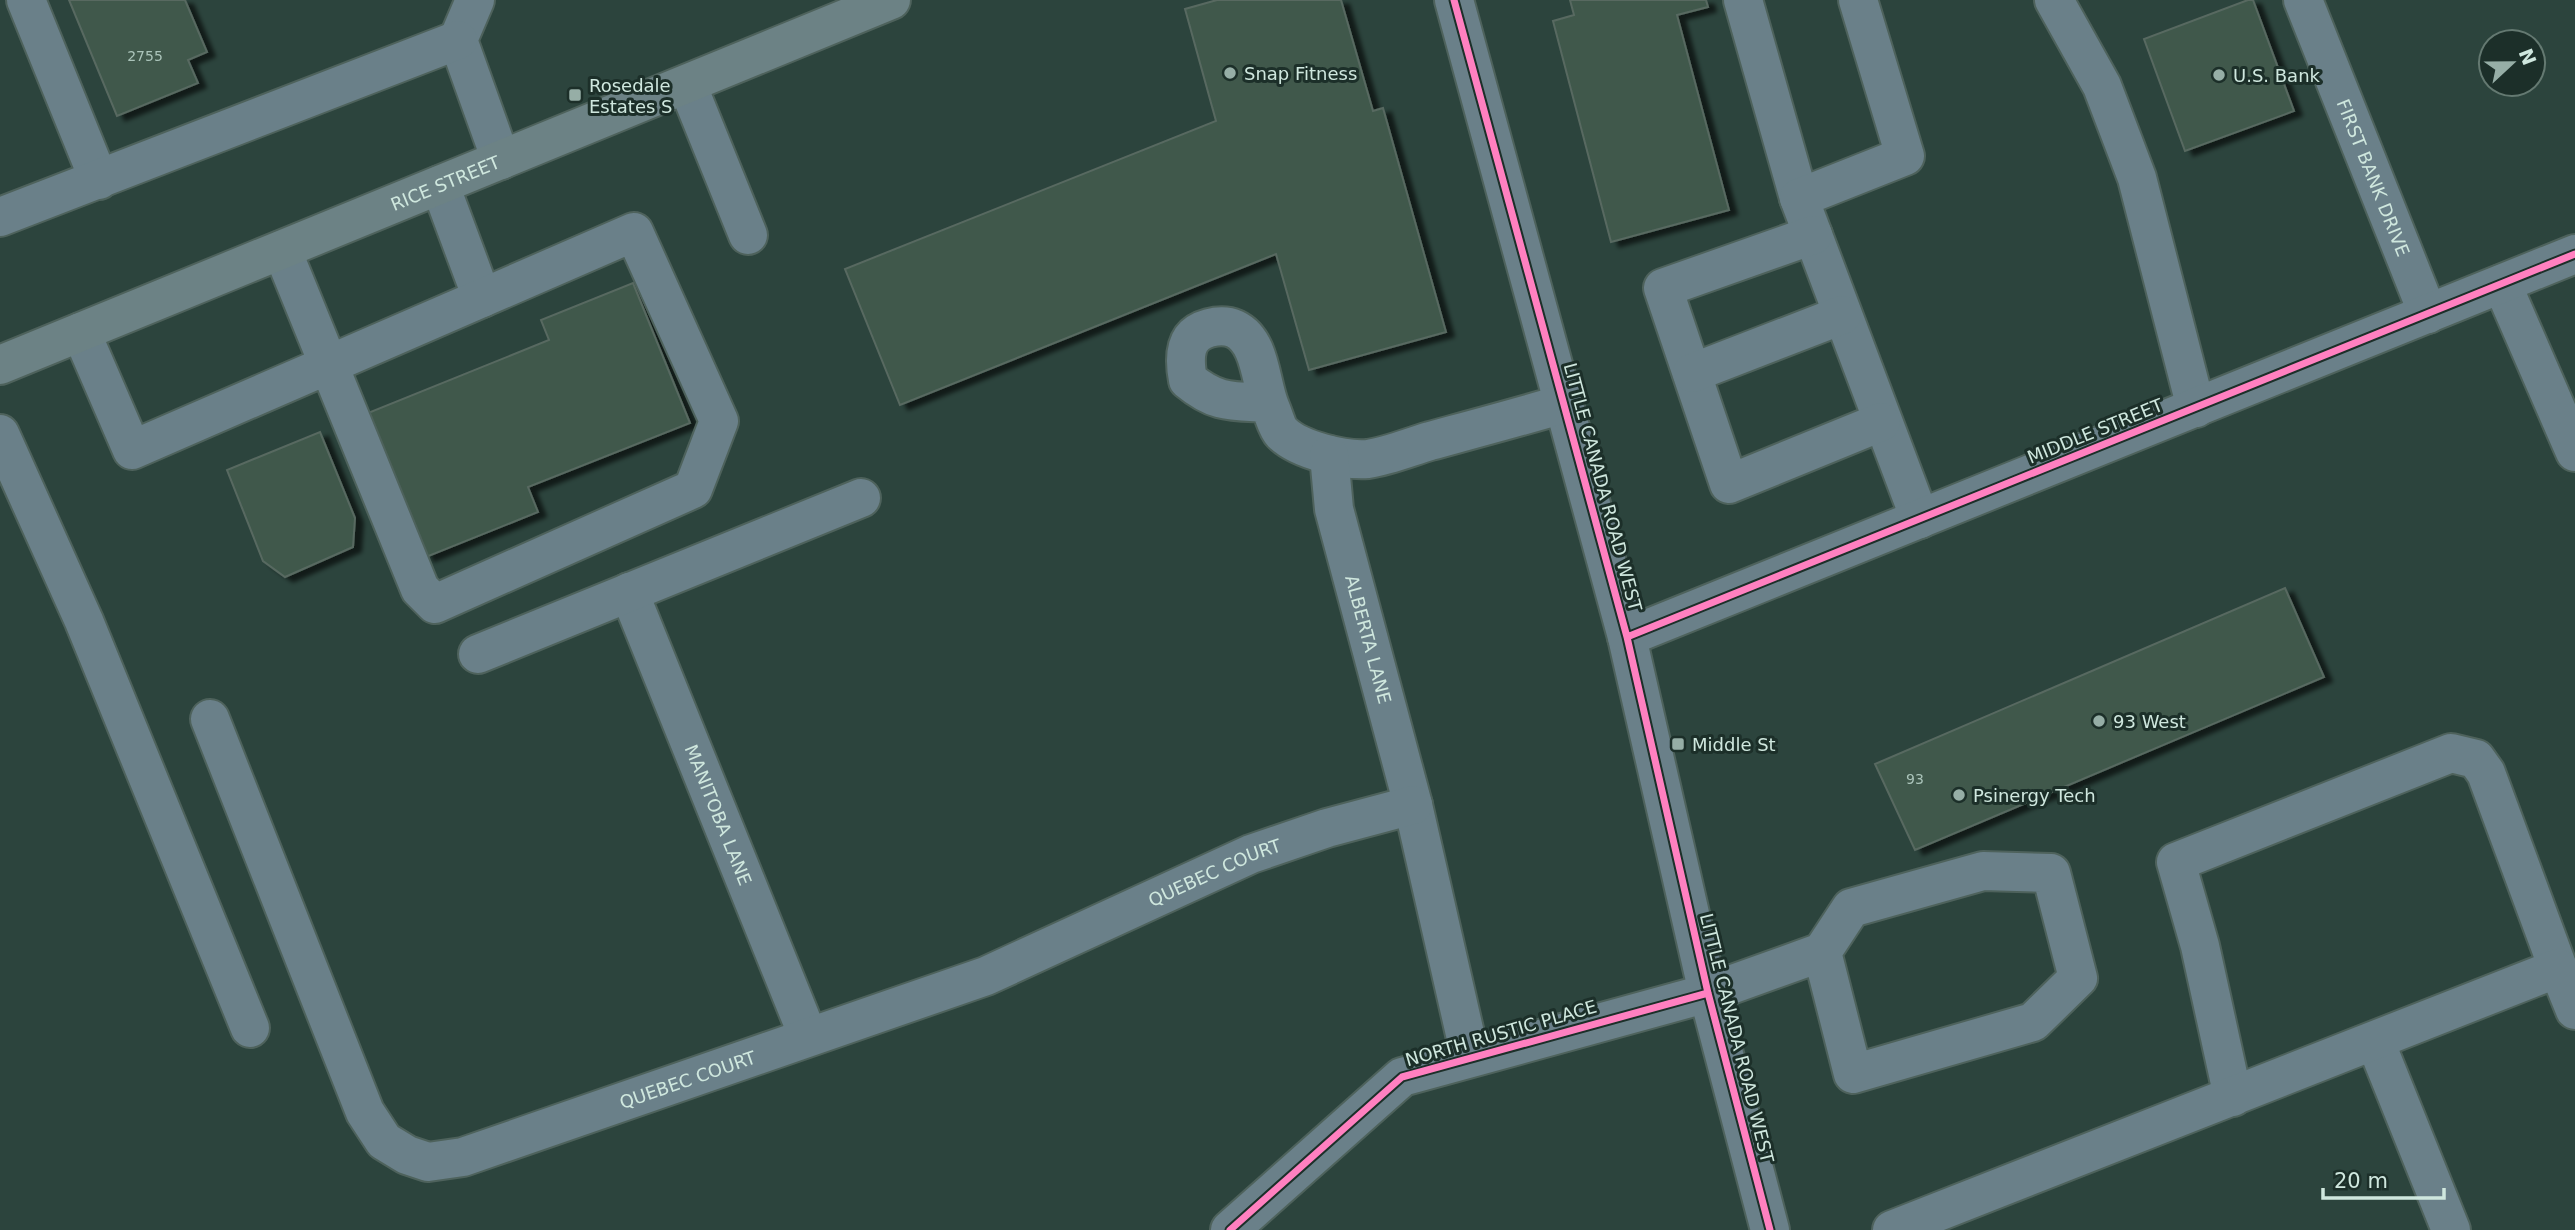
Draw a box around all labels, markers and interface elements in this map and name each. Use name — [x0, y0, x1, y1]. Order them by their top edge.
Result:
north arrow — [2477, 28, 2547, 98]
text: N — [2515, 45, 2541, 68]
house number: 2755 — [127, 48, 163, 64]
place label: Snap Fitness — [1244, 63, 1357, 84]
marker: Snap Fitness — [1222, 65, 1238, 81]
place label: U.S. Bank — [2233, 65, 2321, 86]
marker: U.S. Bank — [2211, 67, 2227, 83]
place label: Rosedale Estates S — [589, 75, 673, 117]
marker: Rosedale Estates S — [567, 87, 583, 103]
street label: FIRST BANK DRIVE — [2333, 96, 2414, 259]
street label: RICE STREET — [387, 151, 504, 214]
street label: LITTLE CANADA ROAD WEST — [1560, 361, 1647, 614]
street label: MIDDLE STREET — [2024, 394, 2167, 468]
street label: ALBERTA LANE — [1342, 572, 1396, 706]
place label: 93 West — [2113, 711, 2186, 732]
marker: 93 West — [2091, 713, 2107, 729]
place label: Middle St — [1692, 734, 1776, 755]
marker: Middle St — [1670, 736, 1686, 752]
street label: MANITOBA LANE — [681, 741, 756, 888]
house number: 93 — [1906, 771, 1924, 787]
place label: Psinergy Tech — [1973, 785, 2096, 806]
marker: Psinergy Tech — [1951, 787, 1967, 803]
street label: QUEBEC COURT — [1145, 834, 1284, 910]
street label: LITTLE CANADA ROAD WEST — [1696, 911, 1778, 1166]
street label: NORTH RUSTIC PLACE — [1403, 996, 1599, 1070]
street label: QUEBEC COURT — [616, 1046, 759, 1113]
scale bar — [2323, 1156, 2444, 1200]
text: 20 m — [2334, 1169, 2388, 1193]

